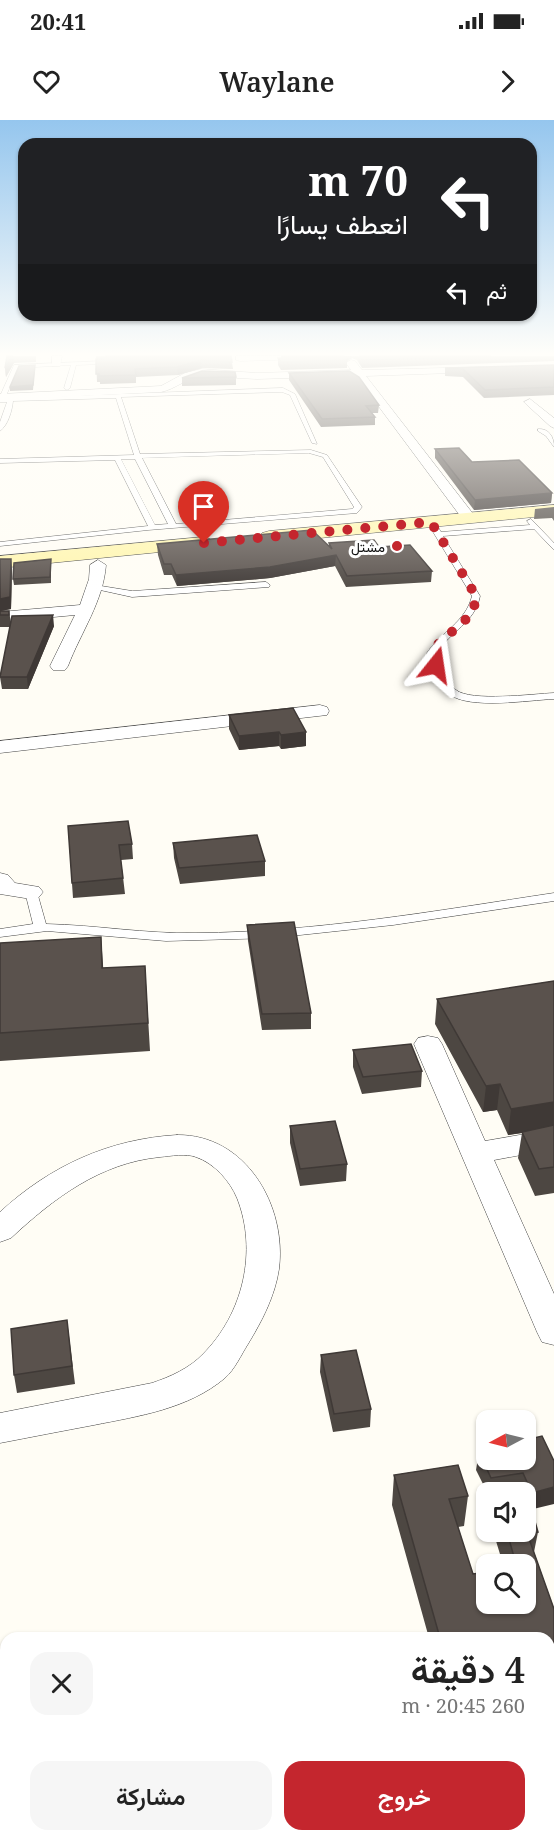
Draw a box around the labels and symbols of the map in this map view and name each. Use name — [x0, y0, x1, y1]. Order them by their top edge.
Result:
pin — [178, 481, 229, 543]
place label: مشتل — [351, 537, 385, 556]
marker: مشتل — [390, 539, 404, 553]
position arrow — [404, 633, 468, 697]
north arrow — [476, 1410, 536, 1470]

